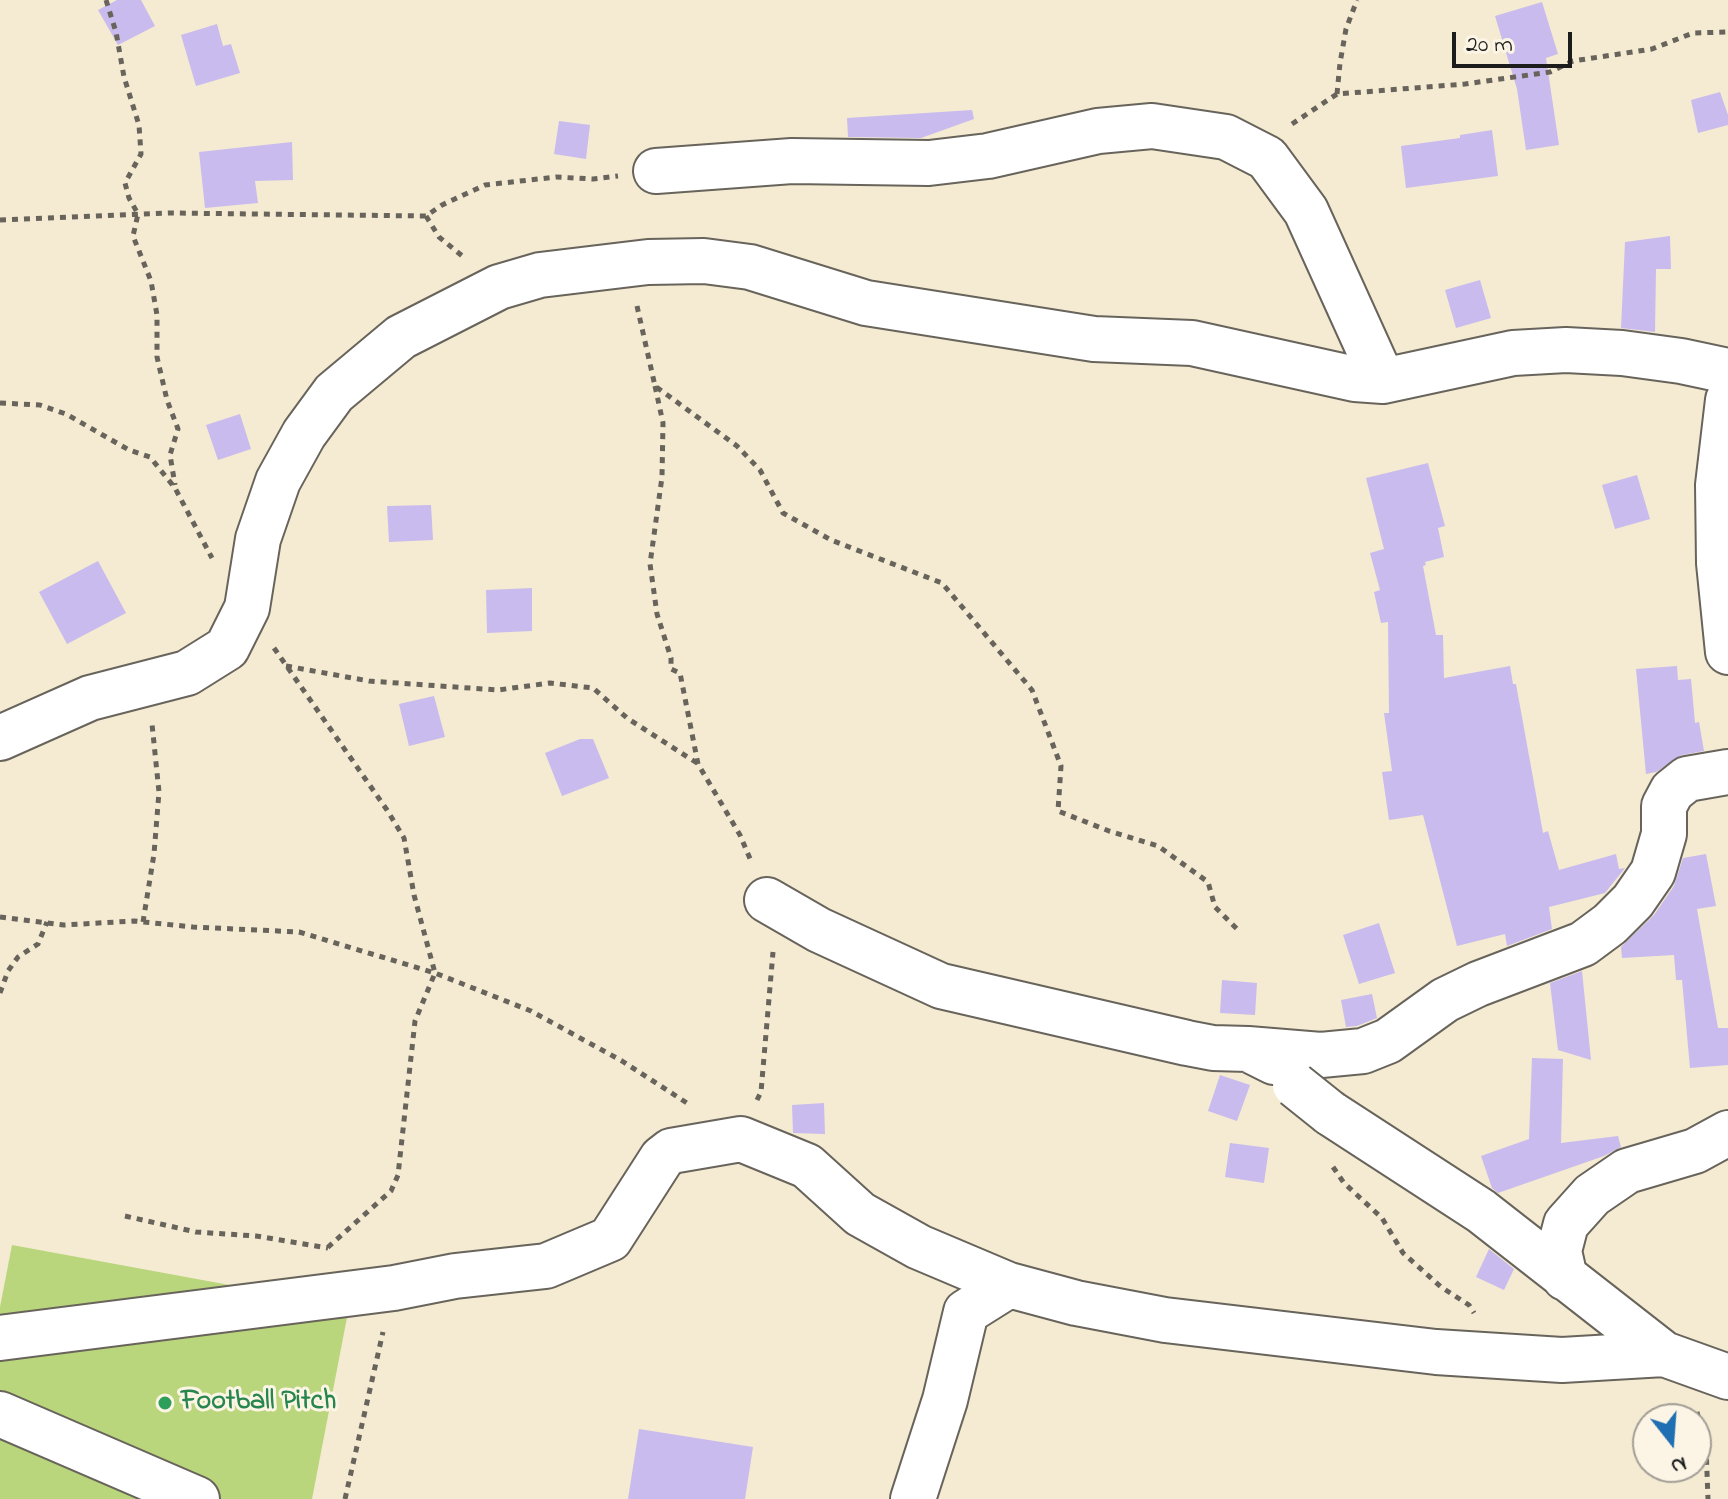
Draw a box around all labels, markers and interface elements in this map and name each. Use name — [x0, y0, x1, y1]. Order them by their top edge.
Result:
scale bar — [1456, 16, 1576, 66]
text: 20 m — [1466, 28, 1513, 63]
place label: Football Pitch — [181, 1386, 336, 1420]
marker: Football Pitch — [156, 1394, 174, 1412]
north arrow — [1632, 1403, 1712, 1483]
text: N — [1667, 1447, 1690, 1482]

